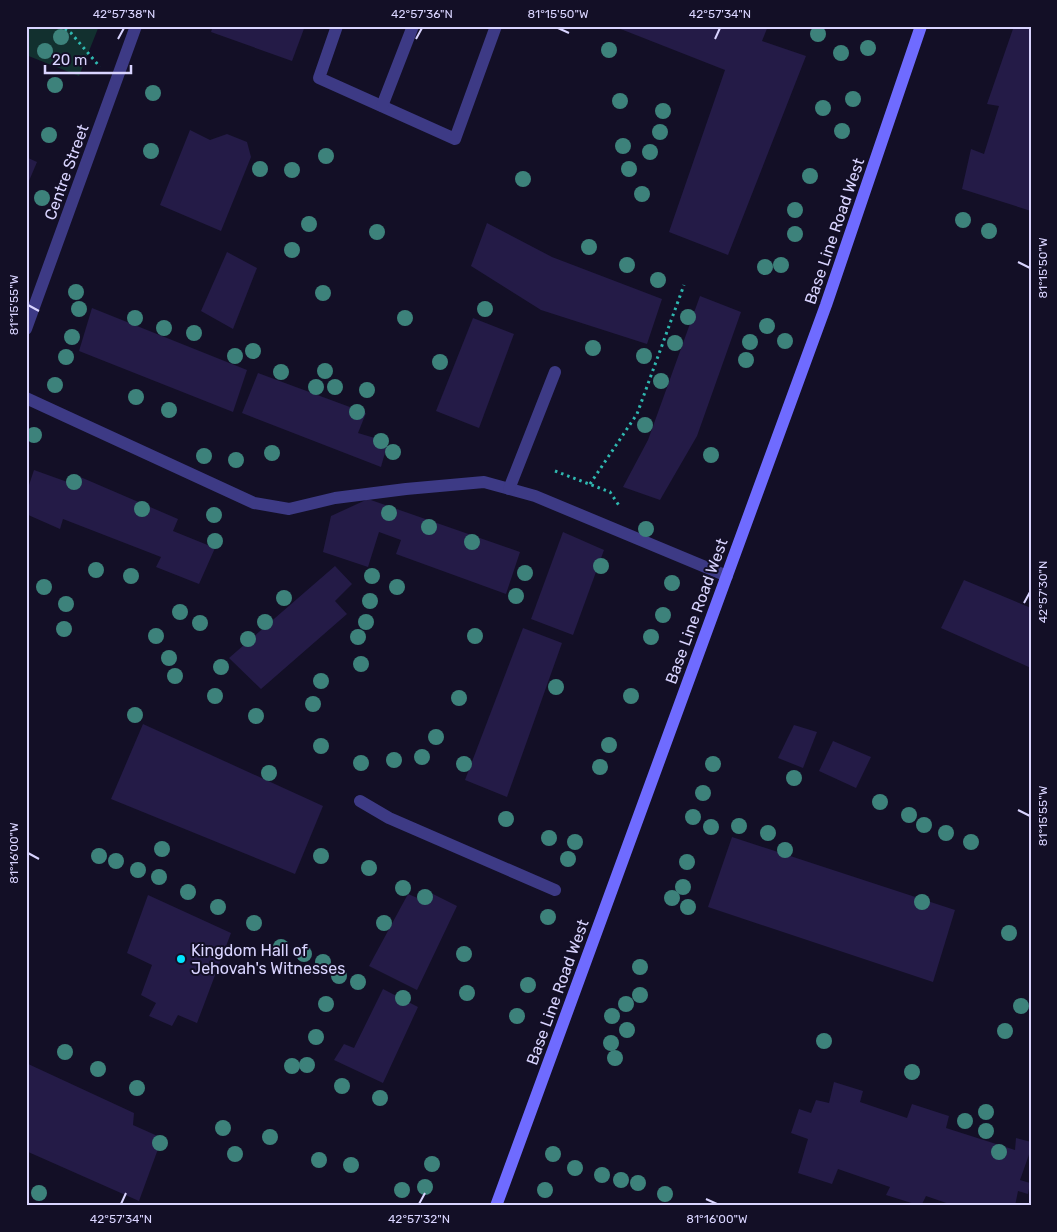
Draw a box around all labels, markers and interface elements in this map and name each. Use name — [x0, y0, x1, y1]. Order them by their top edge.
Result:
text: 42°57'38"N — [93, 7, 155, 21]
text: 42°57'36"N — [391, 7, 453, 21]
text: 81°15'50"W — [527, 7, 589, 21]
text: 42°57'34"N — [689, 7, 751, 21]
scale bar — [45, 42, 131, 74]
text: 20 m — [52, 51, 87, 69]
street label: Centre Street — [40, 122, 93, 223]
street label: Base Line Road West — [801, 156, 868, 307]
text: 81°15'50"W — [1036, 237, 1050, 299]
text: 81°15'55"W — [7, 274, 21, 335]
street label: Base Line Road West — [661, 536, 732, 687]
text: 42°57'30"N — [1036, 561, 1050, 623]
text: 81°15'55"W — [1036, 785, 1050, 846]
text: 81°16'00"W — [7, 822, 21, 884]
street label: Base Line Road West — [522, 917, 593, 1068]
place label: Kingdom Hall of Jehovah's Witnesses — [191, 941, 345, 978]
marker: Kingdom Hall of Jehovah's Witnesses — [175, 953, 187, 965]
text: 42°57'34"N — [90, 1212, 152, 1226]
text: 42°57'32"N — [388, 1212, 450, 1226]
text: 81°16'00"W — [686, 1212, 748, 1226]

